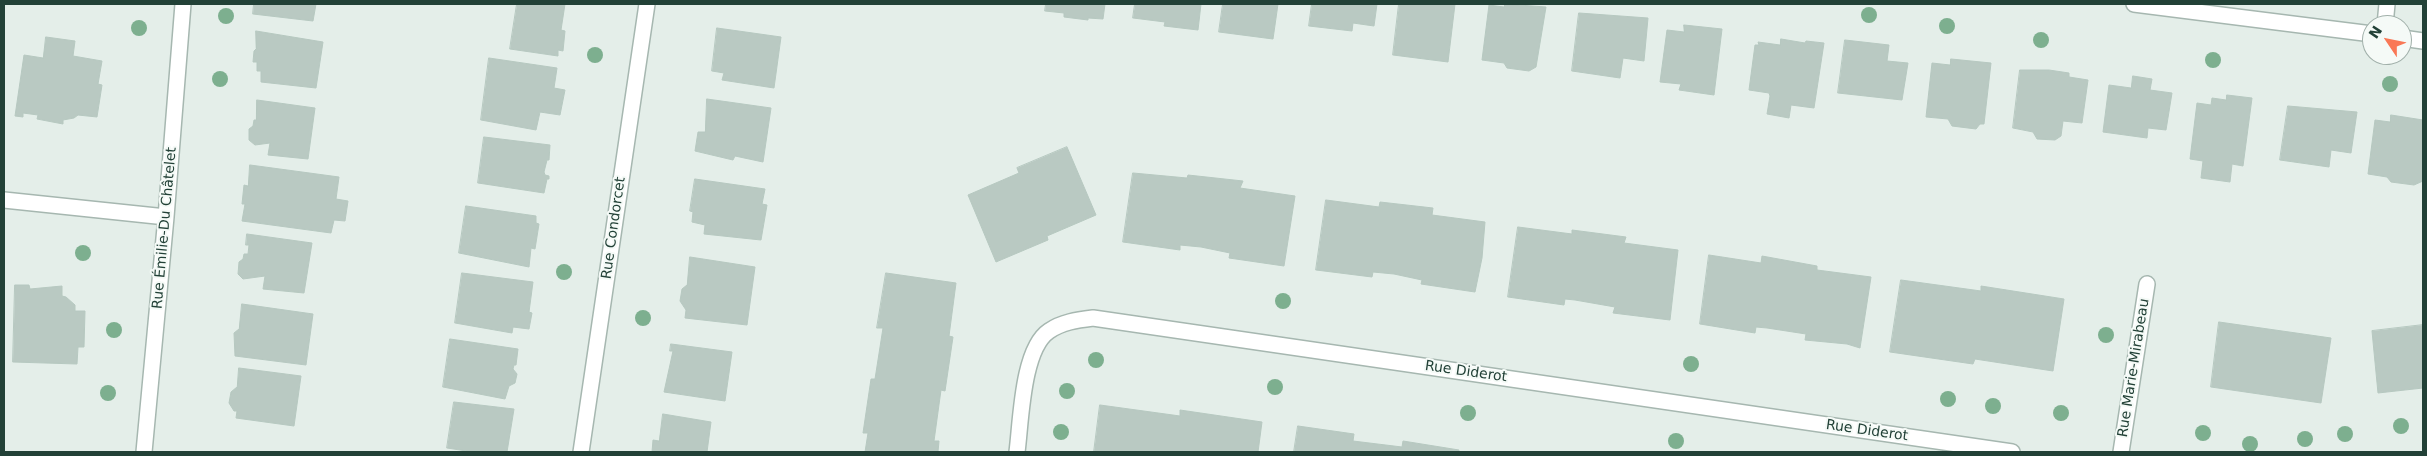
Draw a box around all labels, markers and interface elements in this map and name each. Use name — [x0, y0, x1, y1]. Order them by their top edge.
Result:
north arrow — [2362, 15, 2412, 65]
text: N — [2365, 23, 2385, 42]
street label: Rue Émilie-Du Châtelet — [150, 146, 180, 310]
street label: Rue Condorcet — [599, 176, 629, 280]
street label: Rue Marie-Mirabeau — [2115, 297, 2153, 439]
street label: Rue Diderot — [1424, 358, 1508, 386]
street label: Rue Diderot — [1825, 417, 1909, 445]

